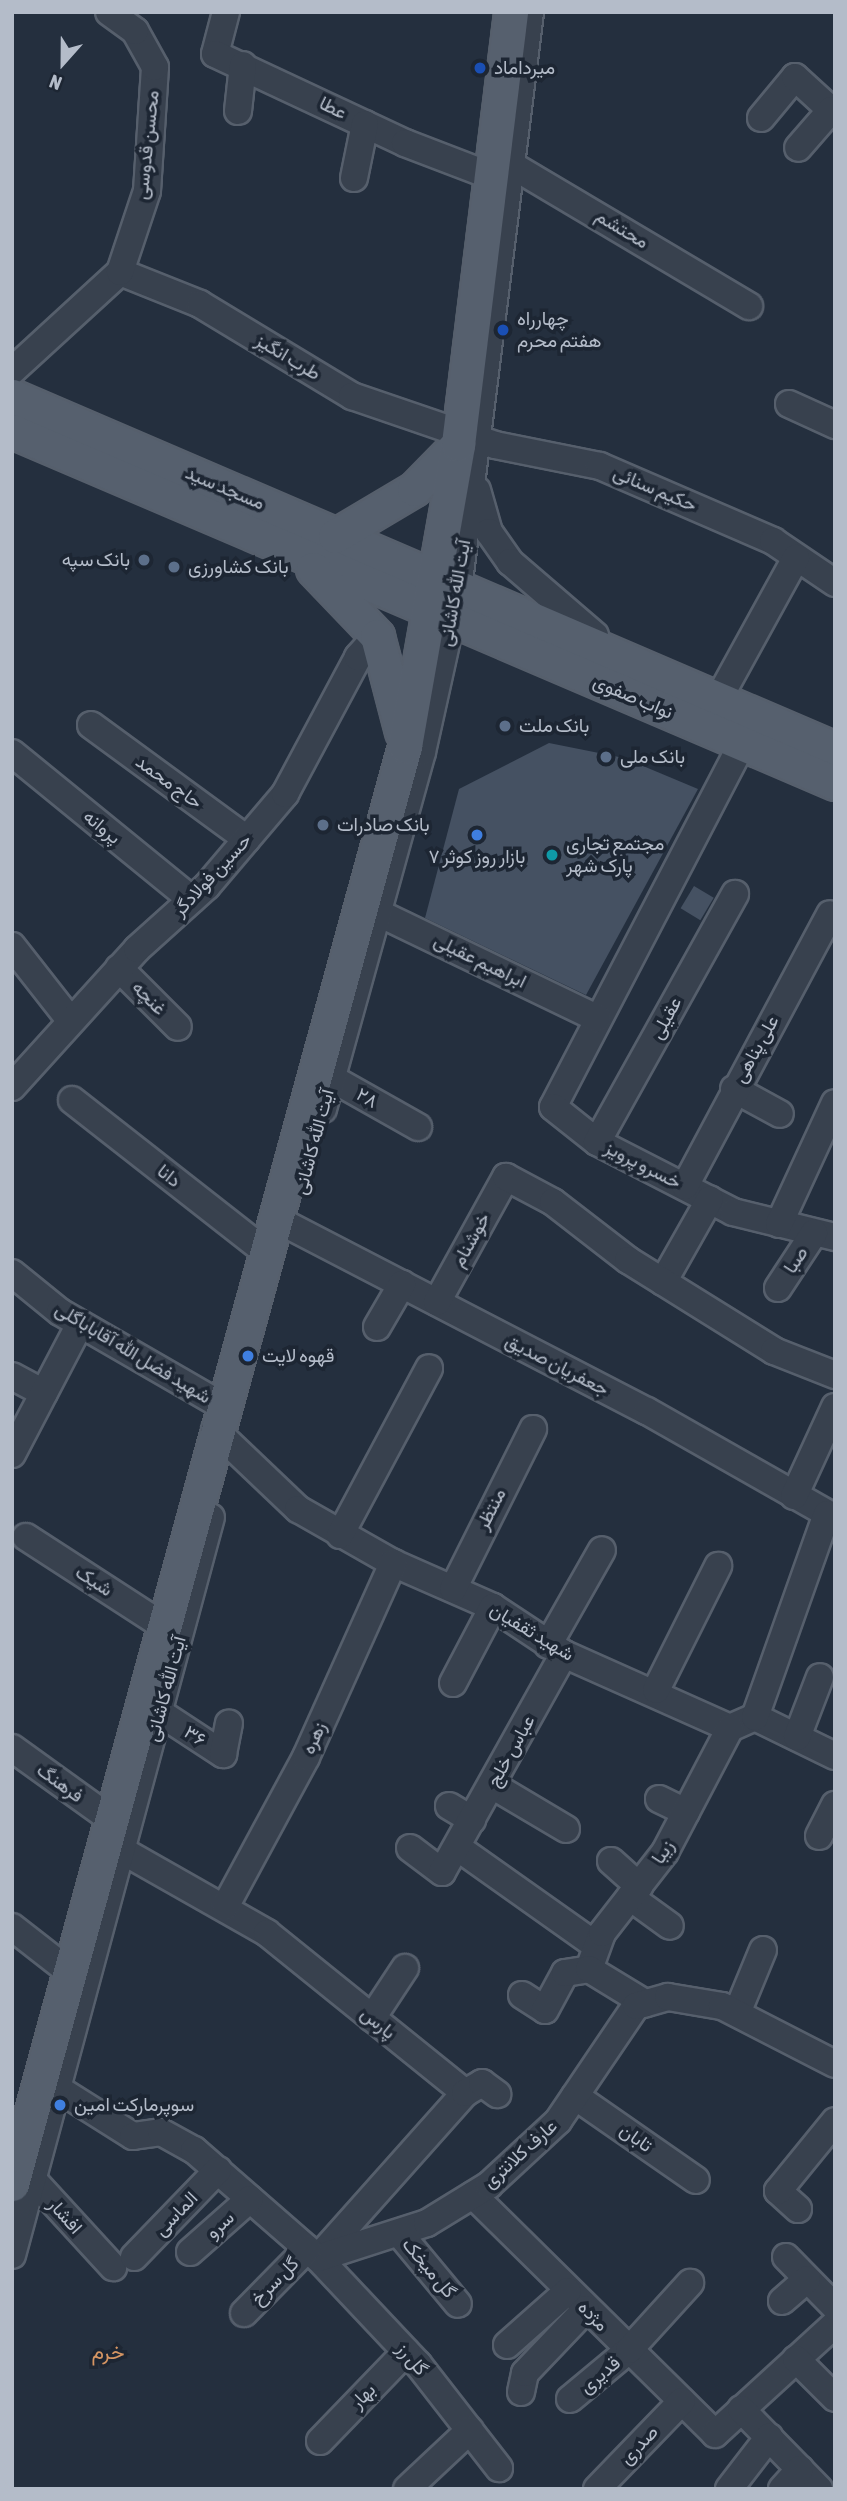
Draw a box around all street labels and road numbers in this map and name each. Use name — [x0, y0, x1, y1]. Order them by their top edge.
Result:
street label: محسن قدوسی — [130, 89, 164, 201]
street label: عطا — [316, 92, 350, 124]
street label: محتشم — [591, 204, 653, 254]
street label: طرب انگیز — [251, 329, 325, 385]
street label: مسجد سید — [182, 461, 268, 515]
street label: حکیم سنائی — [610, 461, 700, 517]
street label: آیت الله کاشانی — [434, 538, 476, 648]
street label: نواب صفوی — [590, 670, 676, 724]
street label: حاج محمد — [131, 750, 207, 814]
street label: پروانه — [79, 805, 125, 849]
street label: حسین فولادگر — [168, 829, 256, 921]
street label: ابراهیم عقیلی — [430, 929, 530, 993]
street label: غنچه — [127, 976, 171, 1020]
street label: عقیلی — [645, 993, 687, 1043]
street label: علی پناهی — [728, 1011, 784, 1087]
street label: ۲۸ — [352, 1083, 382, 1113]
street label: آیت الله کاشانی — [289, 1087, 339, 1197]
street label: خسرو پرویز — [601, 1136, 685, 1194]
street label: دانا — [153, 1160, 185, 1192]
street label: خوشنام — [447, 1209, 495, 1271]
street label: صبا — [779, 1242, 813, 1278]
street label: شهید فضل الله آقاباباگلی — [51, 1297, 215, 1409]
street label: جعفریان صدیق — [501, 1329, 613, 1401]
street label: منتظر — [471, 1484, 511, 1534]
street label: شیک — [71, 1561, 117, 1601]
street label: شهید ثقفیان — [486, 1598, 578, 1666]
street label: آیت الله کاشانی — [141, 1634, 191, 1744]
street label: عباس خلج — [482, 1711, 540, 1791]
street label: زهره — [297, 1718, 331, 1758]
street label: ۳۶ — [180, 1721, 210, 1751]
street label: فرهنگ — [32, 1758, 88, 1808]
street label: زیبا — [647, 1836, 679, 1868]
street label: پارس — [356, 2002, 400, 2044]
street label: عارف کلانتری — [478, 2115, 562, 2193]
street label: تابان — [615, 2119, 657, 2157]
street label: الماسی — [149, 2187, 203, 2241]
street label: افشار — [43, 2193, 87, 2239]
street label: سرو — [201, 2206, 239, 2244]
street label: گل میخک — [397, 2233, 461, 2303]
street label: گل سرخ — [246, 2252, 304, 2310]
street label: مژده — [573, 2296, 613, 2336]
street label: گل رز — [391, 2338, 433, 2380]
street label: قدیری — [575, 2351, 625, 2399]
street label: بهار — [346, 2379, 380, 2413]
street label: صدری — [615, 2421, 663, 2469]

